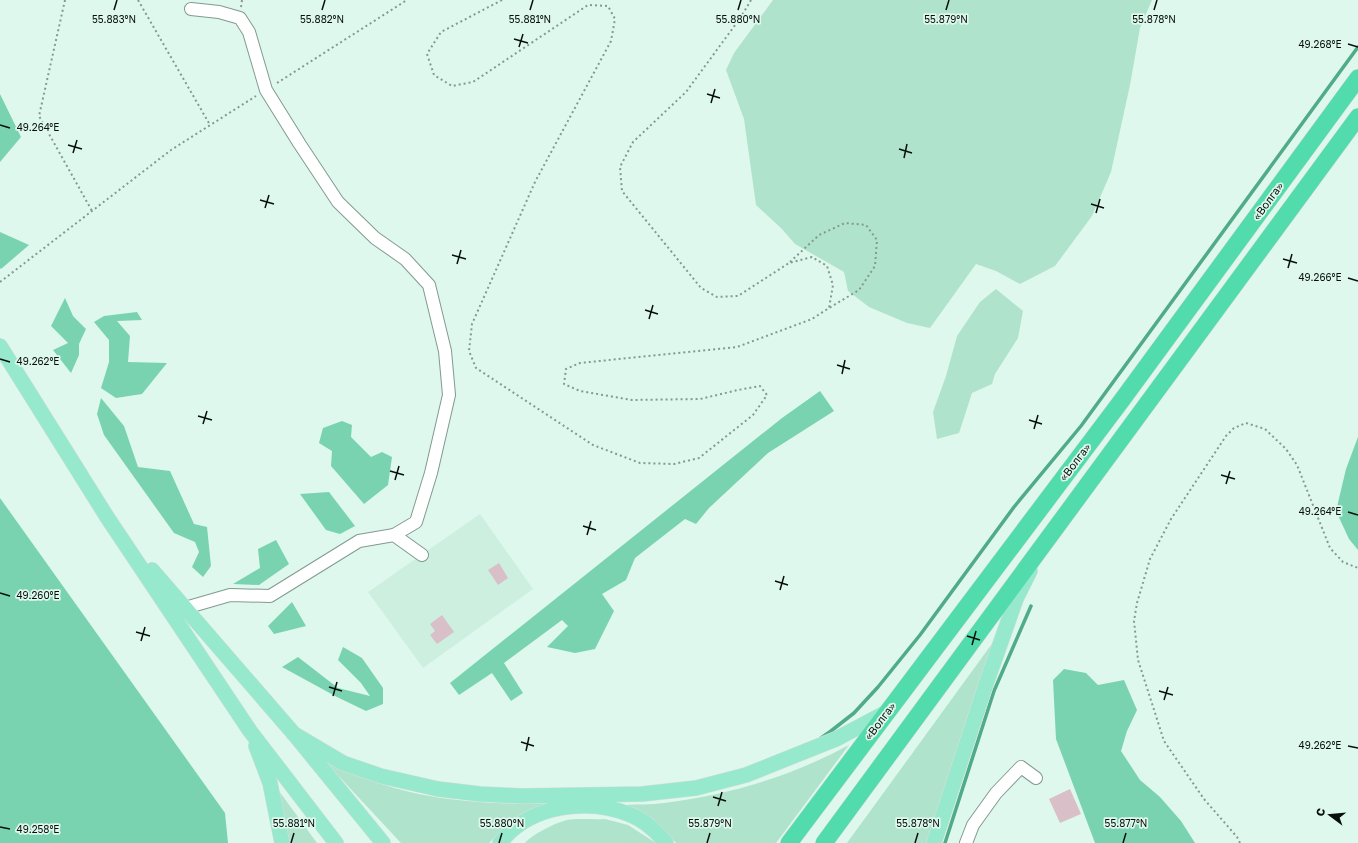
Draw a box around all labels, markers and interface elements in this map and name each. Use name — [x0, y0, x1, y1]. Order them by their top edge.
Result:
text: 55.883°N — [92, 13, 136, 25]
text: 55.882°N — [300, 13, 344, 25]
text: 55.881°N — [509, 13, 551, 25]
text: 55.880°N — [716, 13, 760, 25]
text: 55.879°N — [924, 13, 968, 25]
text: 55.878°N — [1132, 13, 1176, 25]
text: 49.268°E — [1298, 38, 1342, 50]
text: 49.264°E — [17, 121, 59, 133]
street label: «Волга» — [1250, 179, 1286, 222]
text: 49.266°E — [1298, 271, 1342, 283]
text: 49.262°E — [17, 355, 59, 367]
street label: «Волга» — [1056, 440, 1093, 483]
text: 49.264°E — [1299, 505, 1341, 517]
text: 49.260°E — [16, 589, 60, 601]
street label: «Волга» — [861, 699, 898, 742]
text: 49.262°E — [1299, 739, 1341, 751]
north arrow — [1310, 795, 1350, 835]
text: С — [1313, 806, 1327, 818]
text: 55.881°N — [273, 817, 315, 829]
text: 55.880°N — [480, 817, 524, 829]
text: 55.879°N — [688, 817, 732, 829]
text: 55.878°N — [896, 817, 940, 829]
text: 55.877°N — [1105, 817, 1147, 829]
text: 49.258°E — [17, 823, 59, 835]

